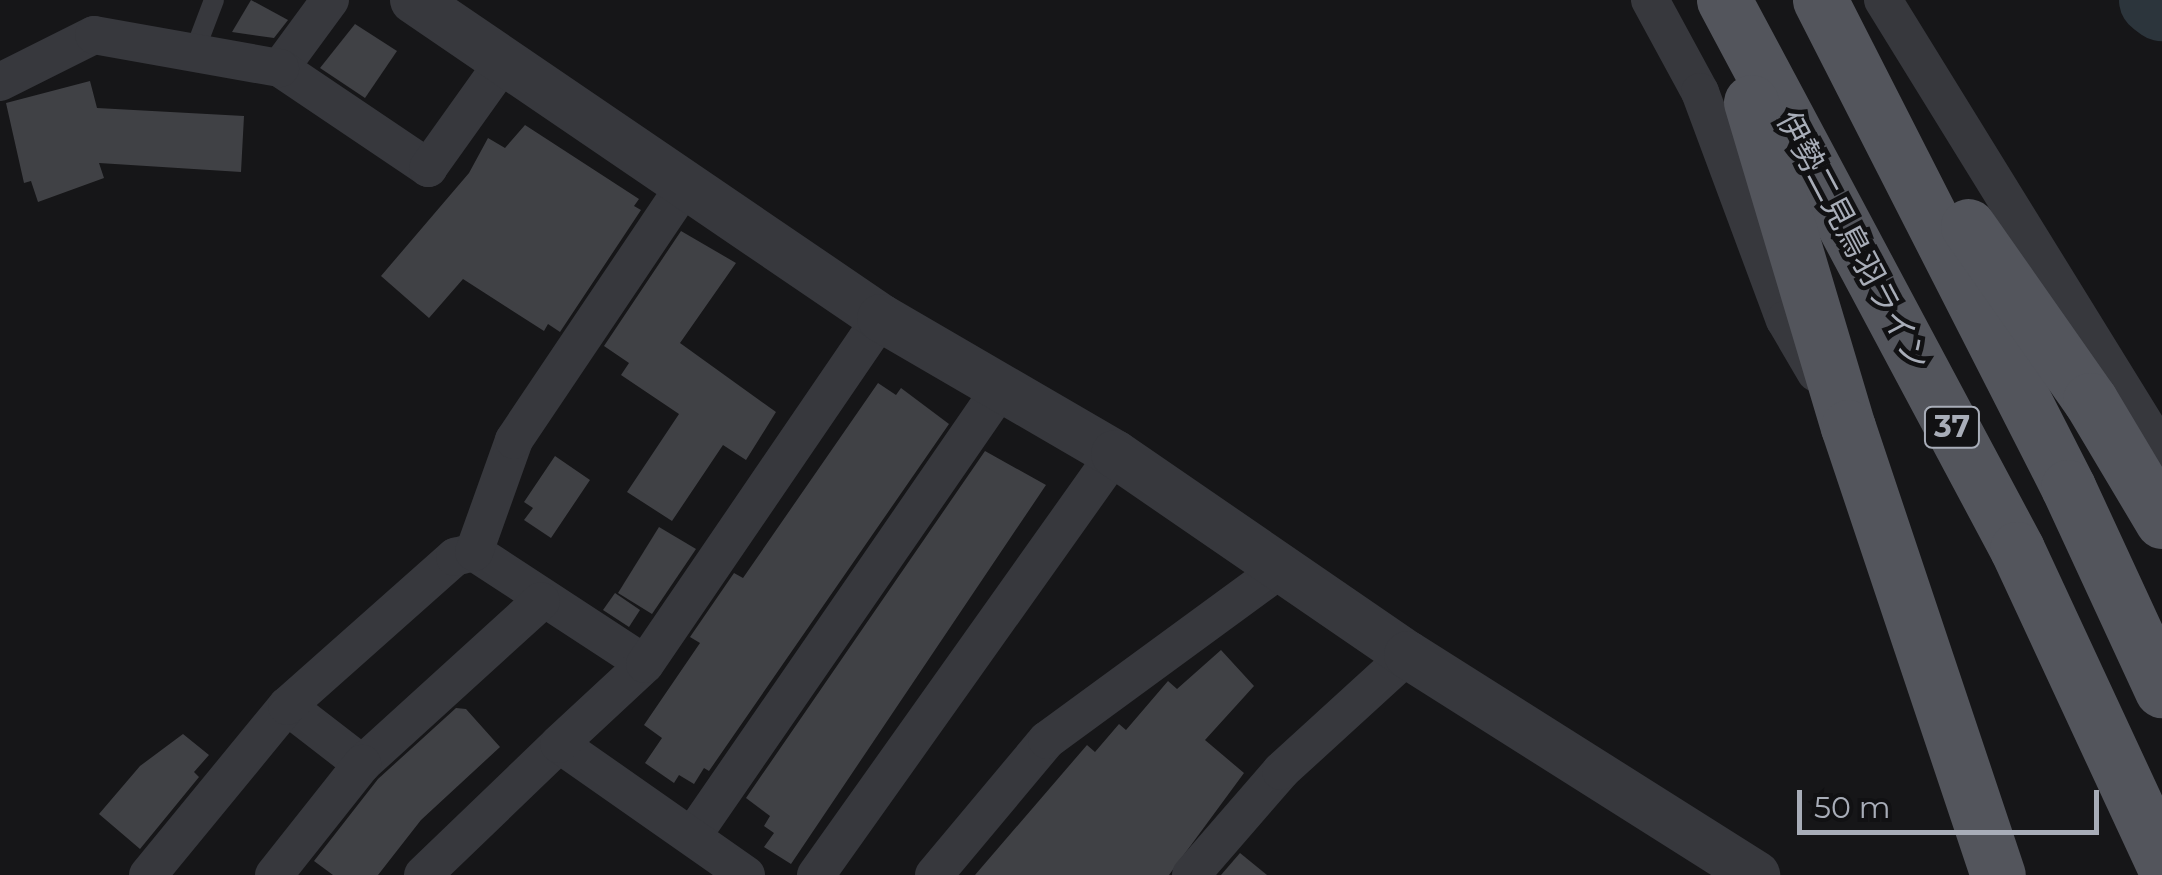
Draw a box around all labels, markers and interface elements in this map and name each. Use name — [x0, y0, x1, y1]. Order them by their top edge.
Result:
street label: 伊勢二見鳥羽ライン — [1768, 105, 1938, 377]
road number: 37 — [1922, 402, 1982, 452]
scale bar — [1802, 770, 2104, 832]
text: 50 m — [1814, 789, 1891, 826]

